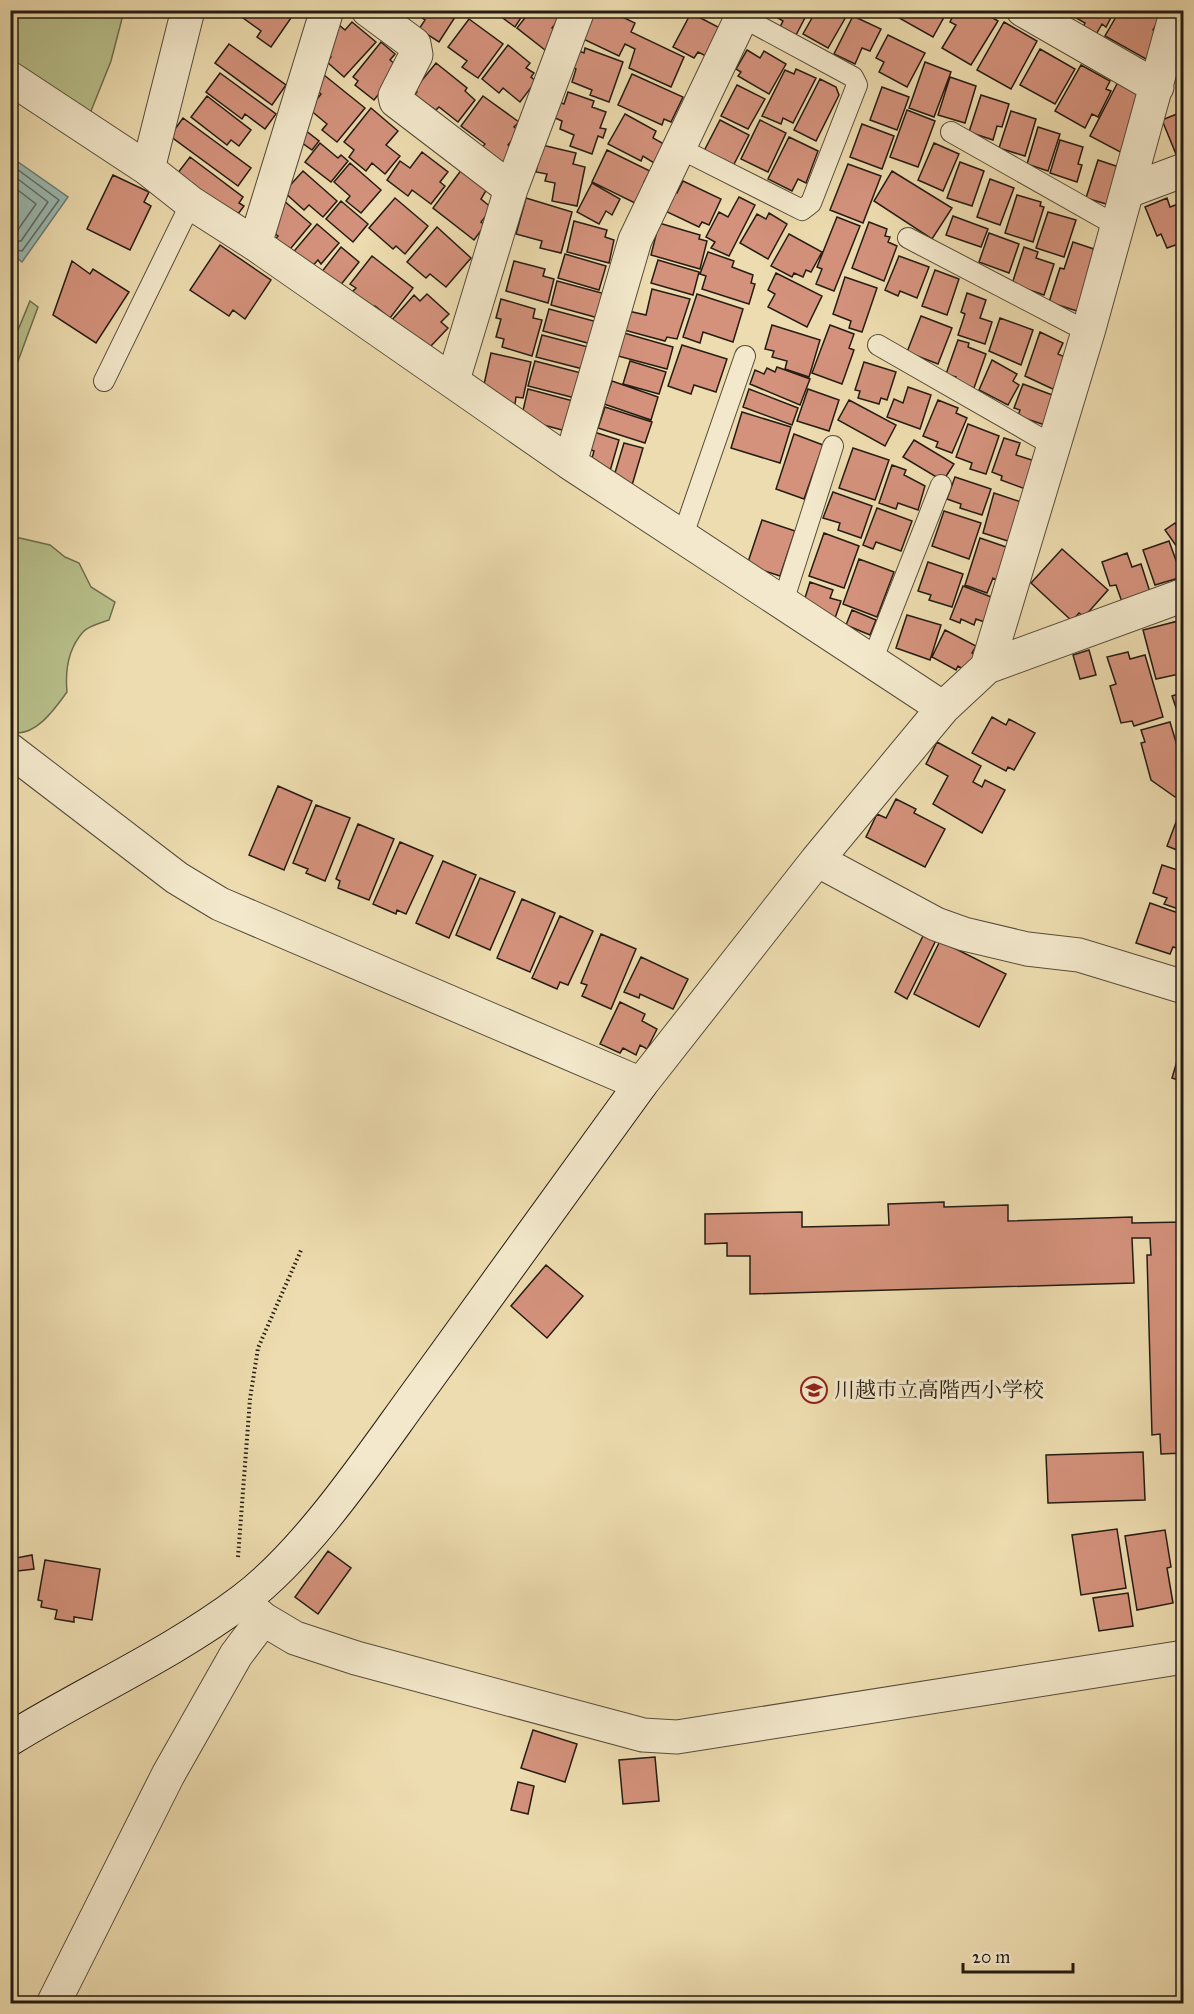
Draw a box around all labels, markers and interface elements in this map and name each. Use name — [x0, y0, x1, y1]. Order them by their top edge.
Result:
school or university icon: 川越市立高階西小学校 — [799, 1375, 829, 1405]
place label: 川越市立高階西小学校 — [834, 1377, 1044, 1403]
scale bar — [963, 1936, 1072, 1974]
text: 20 m — [972, 1946, 1010, 1968]

